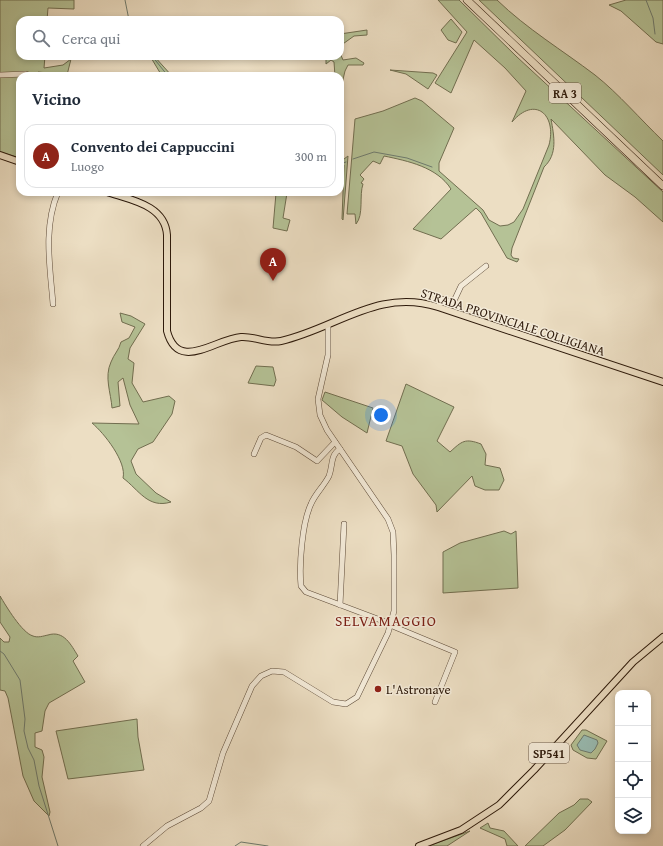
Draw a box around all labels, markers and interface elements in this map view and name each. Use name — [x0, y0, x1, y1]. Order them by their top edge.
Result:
search box — [16, 16, 344, 60]
icon: search — [30, 27, 52, 49]
text: Cerca qui — [62, 28, 120, 49]
road number: RA 3 — [549, 83, 581, 103]
text: Vicino — [32, 86, 81, 111]
text: Convento dei Cappuccini — [71, 136, 235, 157]
text: A — [42, 147, 50, 166]
text: 300 m — [295, 147, 327, 166]
text: Luogo — [71, 157, 104, 176]
pin: A — [260, 248, 286, 281]
street label: STRADA PROVINCIALE COLLIGIANA — [418, 283, 608, 361]
your location — [371, 405, 391, 425]
district label: SELVAMAGGIO — [335, 610, 437, 631]
place label: L'Astronave — [386, 680, 451, 699]
marker: L'Astronave — [373, 684, 383, 694]
map controls — [615, 690, 651, 834]
button: + — [615, 690, 651, 726]
button: − — [615, 726, 651, 762]
road number: SP541 — [529, 743, 569, 763]
button: locate — [615, 762, 651, 798]
button: layers — [615, 798, 651, 834]

